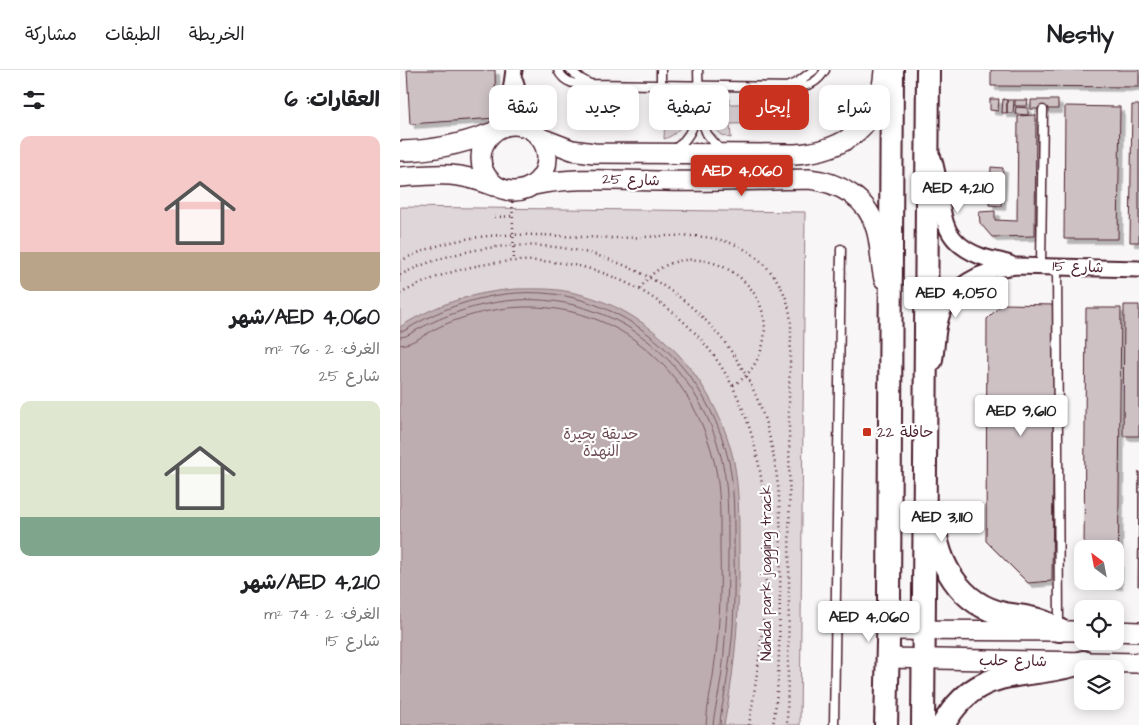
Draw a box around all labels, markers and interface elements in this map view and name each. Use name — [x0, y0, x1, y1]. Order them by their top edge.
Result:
text: Nestly — [1047, 18, 1114, 52]
text: مشاركة — [25, 22, 77, 47]
text: الطبقات — [105, 22, 161, 47]
text: الخريطة — [189, 22, 245, 47]
text: العقارات: 6 — [285, 85, 380, 114]
chip: شقة — [489, 85, 557, 130]
chip: جديد — [567, 85, 639, 130]
chip: تصفية — [649, 85, 729, 130]
chip: إيجار — [739, 85, 809, 130]
chip: شراء — [819, 85, 890, 130]
icon: filters — [20, 86, 48, 114]
pin: AED 4,060 — [685, 154, 799, 197]
text: AED 4,060 — [702, 160, 782, 182]
icon: home — [155, 168, 245, 258]
street label: شارع 25 — [602, 168, 660, 192]
pin: AED 4,210 — [901, 172, 1015, 214]
text: AED 4,210 — [922, 177, 994, 199]
street label: شارع 15 — [1052, 256, 1104, 278]
pin: AED 4,050 — [899, 276, 1013, 319]
text: AED 4,050 — [915, 282, 997, 304]
text: AED 4,060/شهر — [230, 303, 380, 332]
text: الغرف: 2 · 76 m² — [265, 338, 380, 360]
text: شارع 25 — [318, 365, 380, 387]
pin: AED 9,610 — [964, 394, 1078, 437]
text: AED 9,610 — [986, 400, 1056, 422]
place label: حافلة 22 — [877, 422, 933, 443]
park label: حديقة بحيرة النهدة — [563, 424, 639, 462]
marker: حافلة 22 — [861, 426, 873, 438]
icon: home — [155, 433, 245, 523]
street label: Nahda park jogging track — [756, 485, 778, 661]
pin: AED 3,110 — [885, 500, 999, 543]
text: AED 3,110 — [911, 506, 973, 528]
north arrow — [1074, 540, 1124, 590]
map controls — [1074, 540, 1124, 710]
text: AED 4,210/شهر — [242, 568, 380, 597]
pin: AED 4,060 — [812, 600, 926, 643]
button: locate — [1074, 600, 1124, 650]
text: الغرف: 2 · 74 m² — [264, 603, 380, 625]
text: AED 4,060 — [829, 606, 909, 628]
text: شارع 15 — [326, 630, 380, 652]
street label: شارع حلب — [979, 650, 1047, 672]
button: layers — [1074, 660, 1124, 710]

